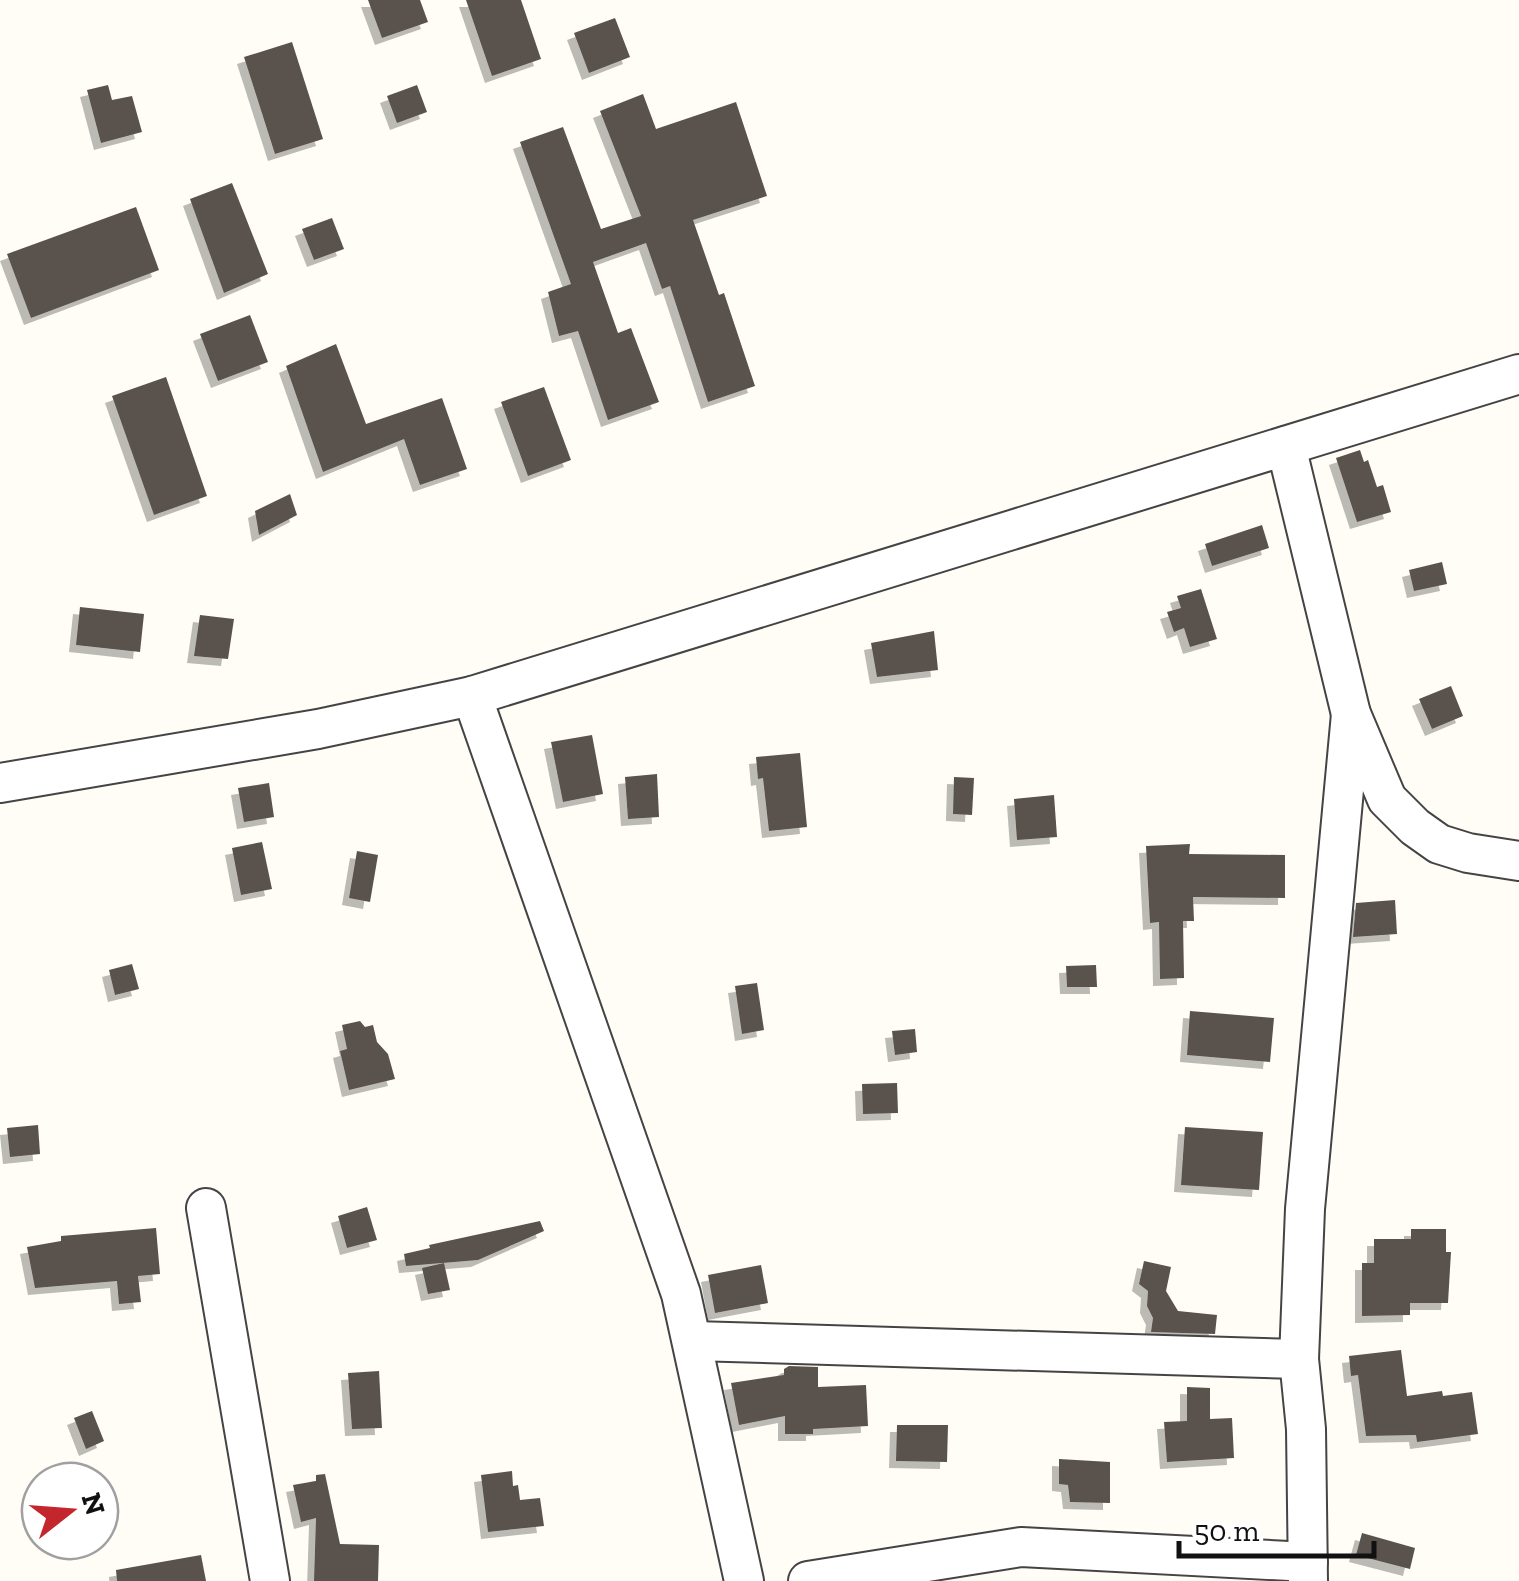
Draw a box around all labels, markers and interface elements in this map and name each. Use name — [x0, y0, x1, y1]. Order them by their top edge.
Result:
north arrow — [20, 1461, 120, 1561]
text: N — [75, 1489, 112, 1519]
scale bar — [1179, 1496, 1374, 1558]
text: 50 m — [1194, 1513, 1259, 1549]

